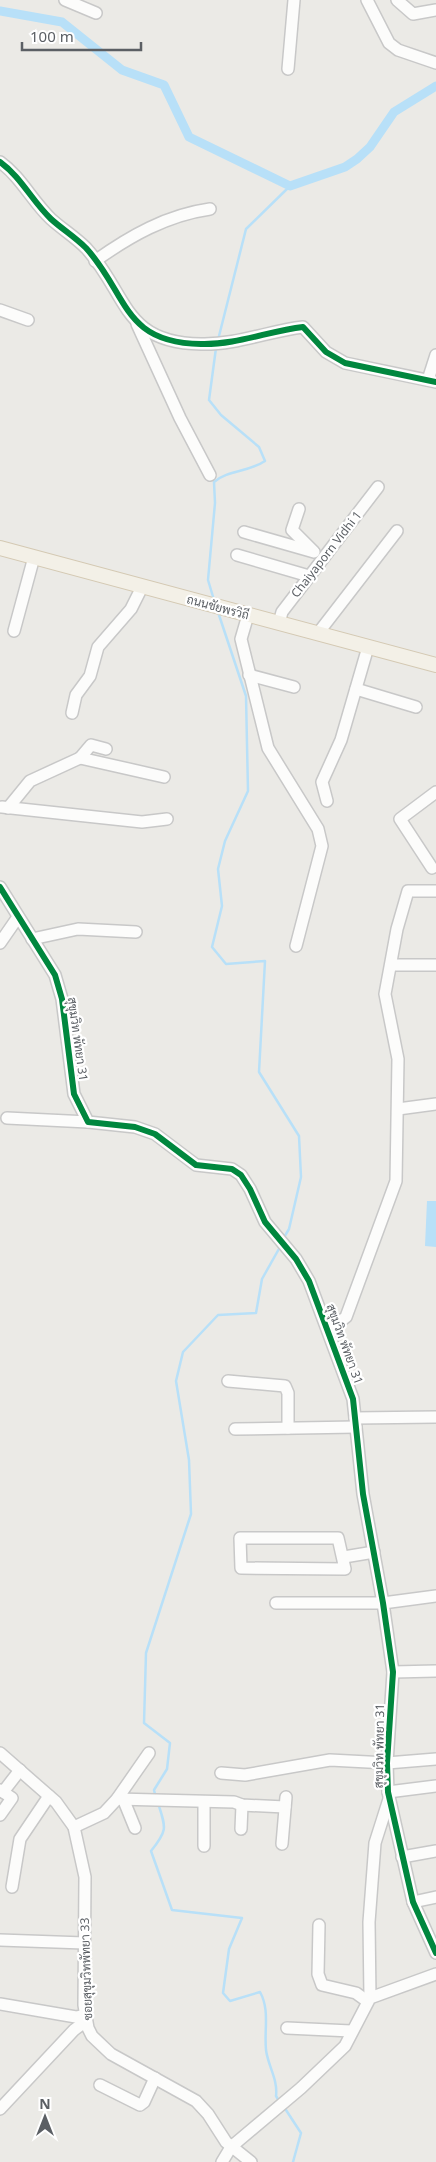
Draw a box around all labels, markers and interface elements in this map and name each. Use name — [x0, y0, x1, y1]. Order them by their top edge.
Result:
scale bar — [22, 20, 141, 52]
text: 100 m — [30, 26, 74, 46]
street label: Chaiyaporn Vidhi 1 — [287, 507, 365, 601]
street label: ถนนชัยพรวิถี — [185, 591, 251, 623]
street label: สุขุมวิท พัทยา 31 — [63, 996, 92, 1082]
street label: สุขุมวิท พัทยา 31 — [322, 1301, 367, 1387]
street label: สุขุมวิท พัทยา 31 — [370, 1704, 389, 1788]
street label: ซอยสุขุมวิทพัทยา 33 — [76, 1917, 97, 2021]
north arrow — [20, 2092, 70, 2142]
text: N — [39, 2094, 51, 2113]

